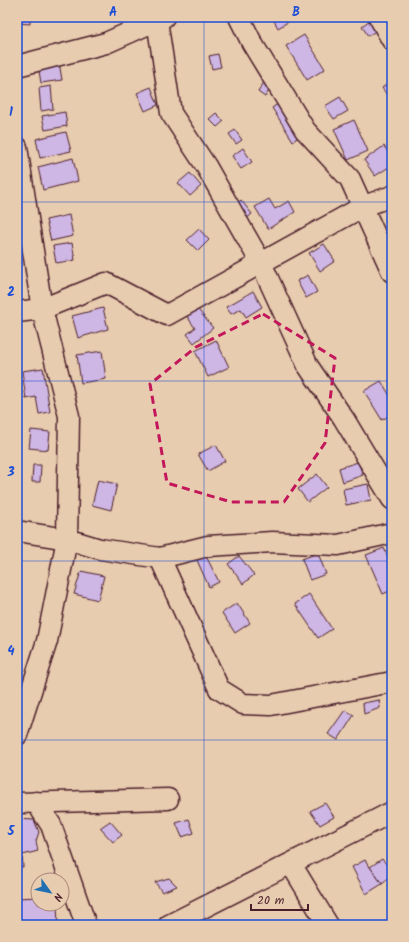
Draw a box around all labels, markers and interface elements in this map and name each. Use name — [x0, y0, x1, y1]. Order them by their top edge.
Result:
text: A — [109, 2, 117, 23]
text: B — [292, 2, 300, 23]
text: 1 — [9, 102, 13, 123]
text: 2 — [7, 282, 15, 303]
text: 3 — [6, 462, 15, 483]
text: 4 — [7, 641, 15, 662]
text: 5 — [7, 821, 16, 842]
north arrow — [30, 872, 70, 912]
scale bar — [251, 886, 308, 912]
text: N — [48, 889, 67, 905]
text: 20 m — [257, 891, 285, 910]

